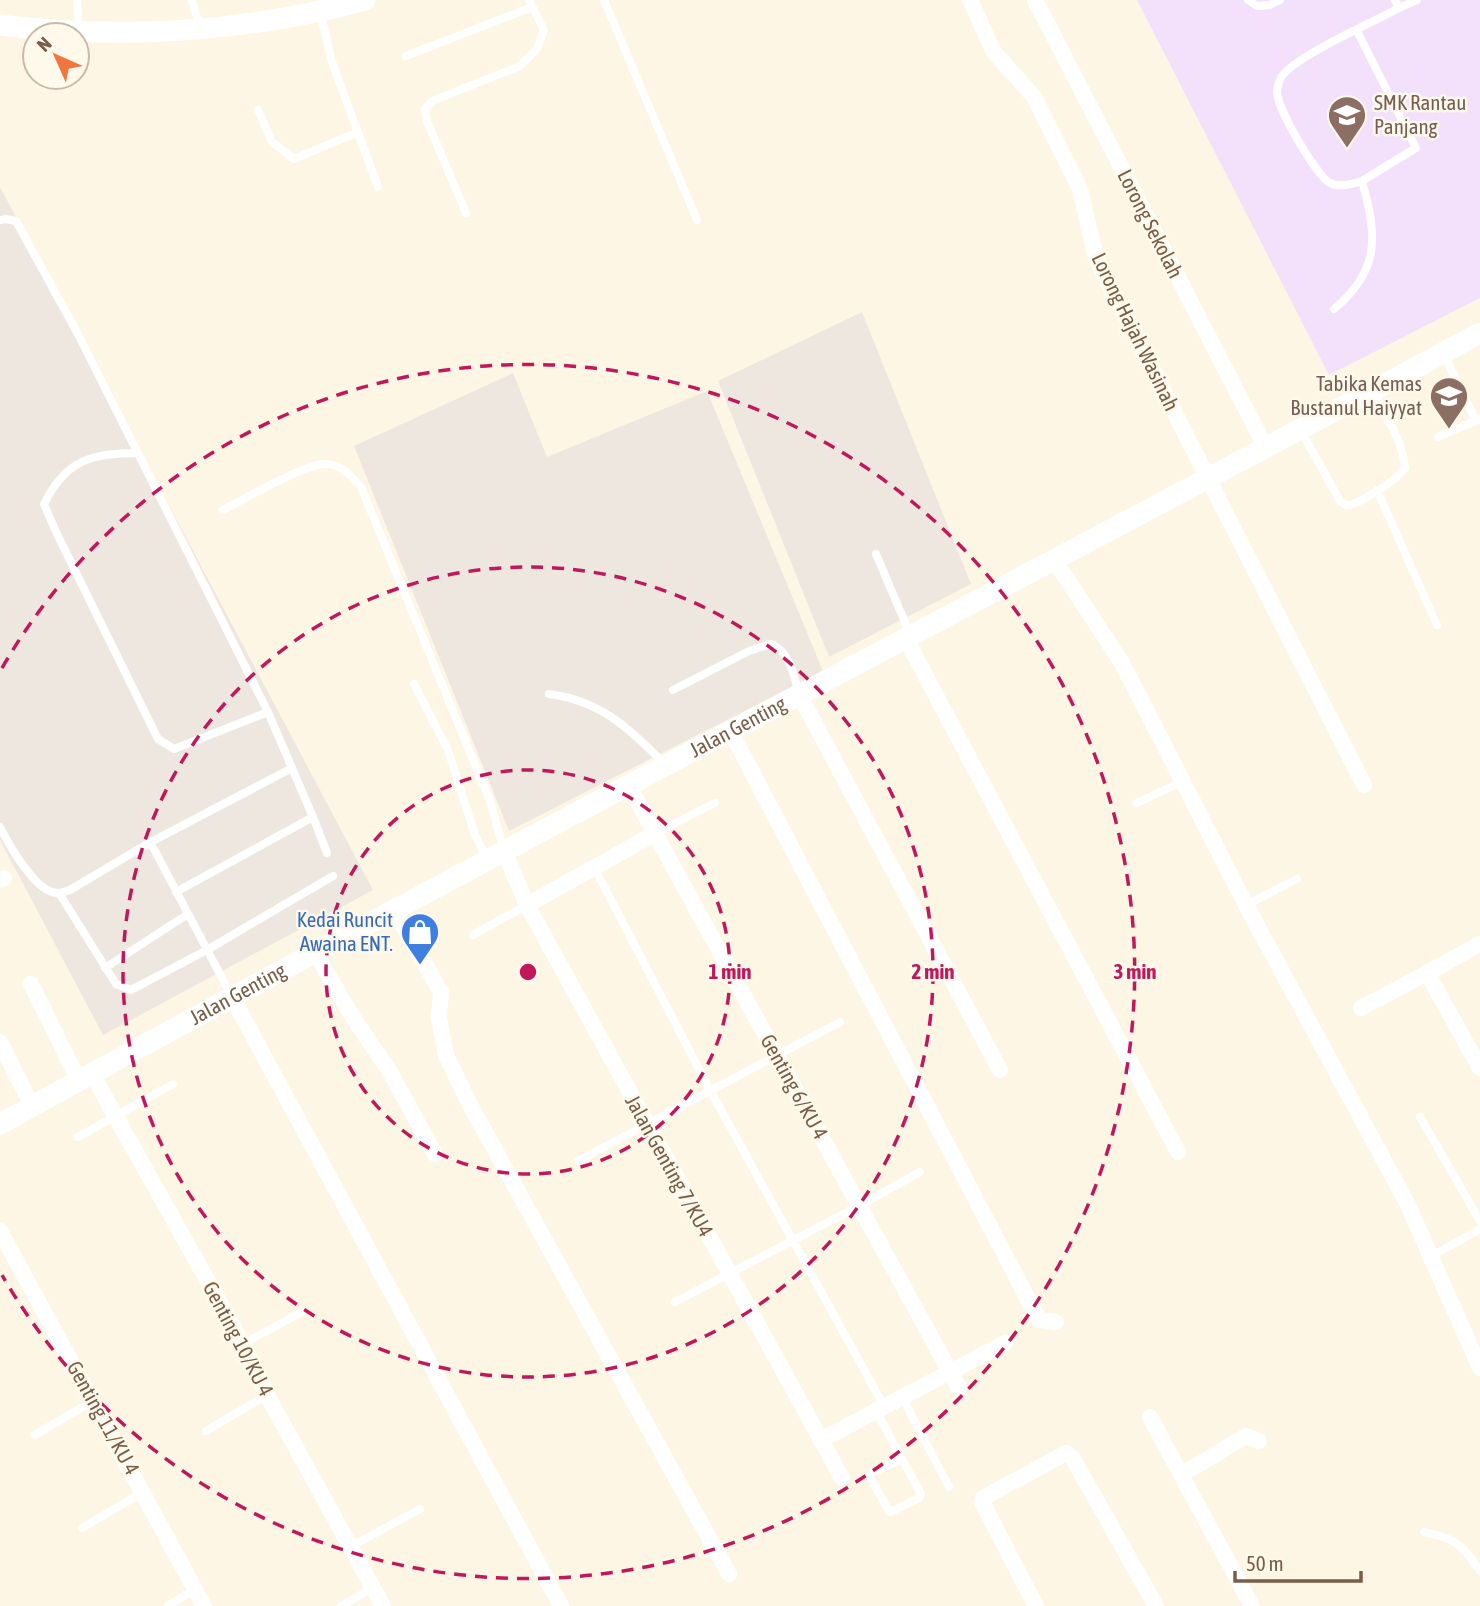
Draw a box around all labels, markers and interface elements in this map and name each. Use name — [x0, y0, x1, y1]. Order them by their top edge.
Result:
north arrow — [21, 21, 91, 91]
text: N — [32, 32, 56, 56]
place label: SMK Rantau Panjang — [1374, 90, 1466, 138]
school or university icon: SMK Rantau Panjang — [1326, 94, 1368, 149]
street label: Lorong Sekolah — [1113, 165, 1189, 282]
street label: Lorong Hajah Wasinah — [1087, 249, 1184, 414]
place label: Tabika Kemas Bustanul Haiyyat — [1290, 371, 1422, 419]
school or university icon: Tabika Kemas Bustanul Haiyyat — [1428, 375, 1470, 430]
street label: Jalan Genting — [685, 691, 790, 762]
place label: Kedai Runcit Awaina ENT. — [297, 907, 393, 955]
shop icon: Kedai Runcit Awaina ENT. — [399, 911, 441, 966]
street label: Jalan Genting — [185, 958, 290, 1029]
text: 1 min — [709, 959, 751, 983]
text: 2 min — [912, 959, 954, 983]
text: 3 min — [1114, 959, 1156, 983]
centre of rings — [516, 960, 540, 984]
street label: Genting 6/KU 4 — [756, 1030, 834, 1143]
street label: Jalan Genting 7/KU4 — [621, 1091, 719, 1241]
street label: Genting 10/KU 4 — [199, 1277, 279, 1400]
street label: Genting 11/KU 4 — [63, 1357, 145, 1479]
scale bar — [1235, 1540, 1361, 1584]
text: 50 m — [1246, 1551, 1284, 1575]

